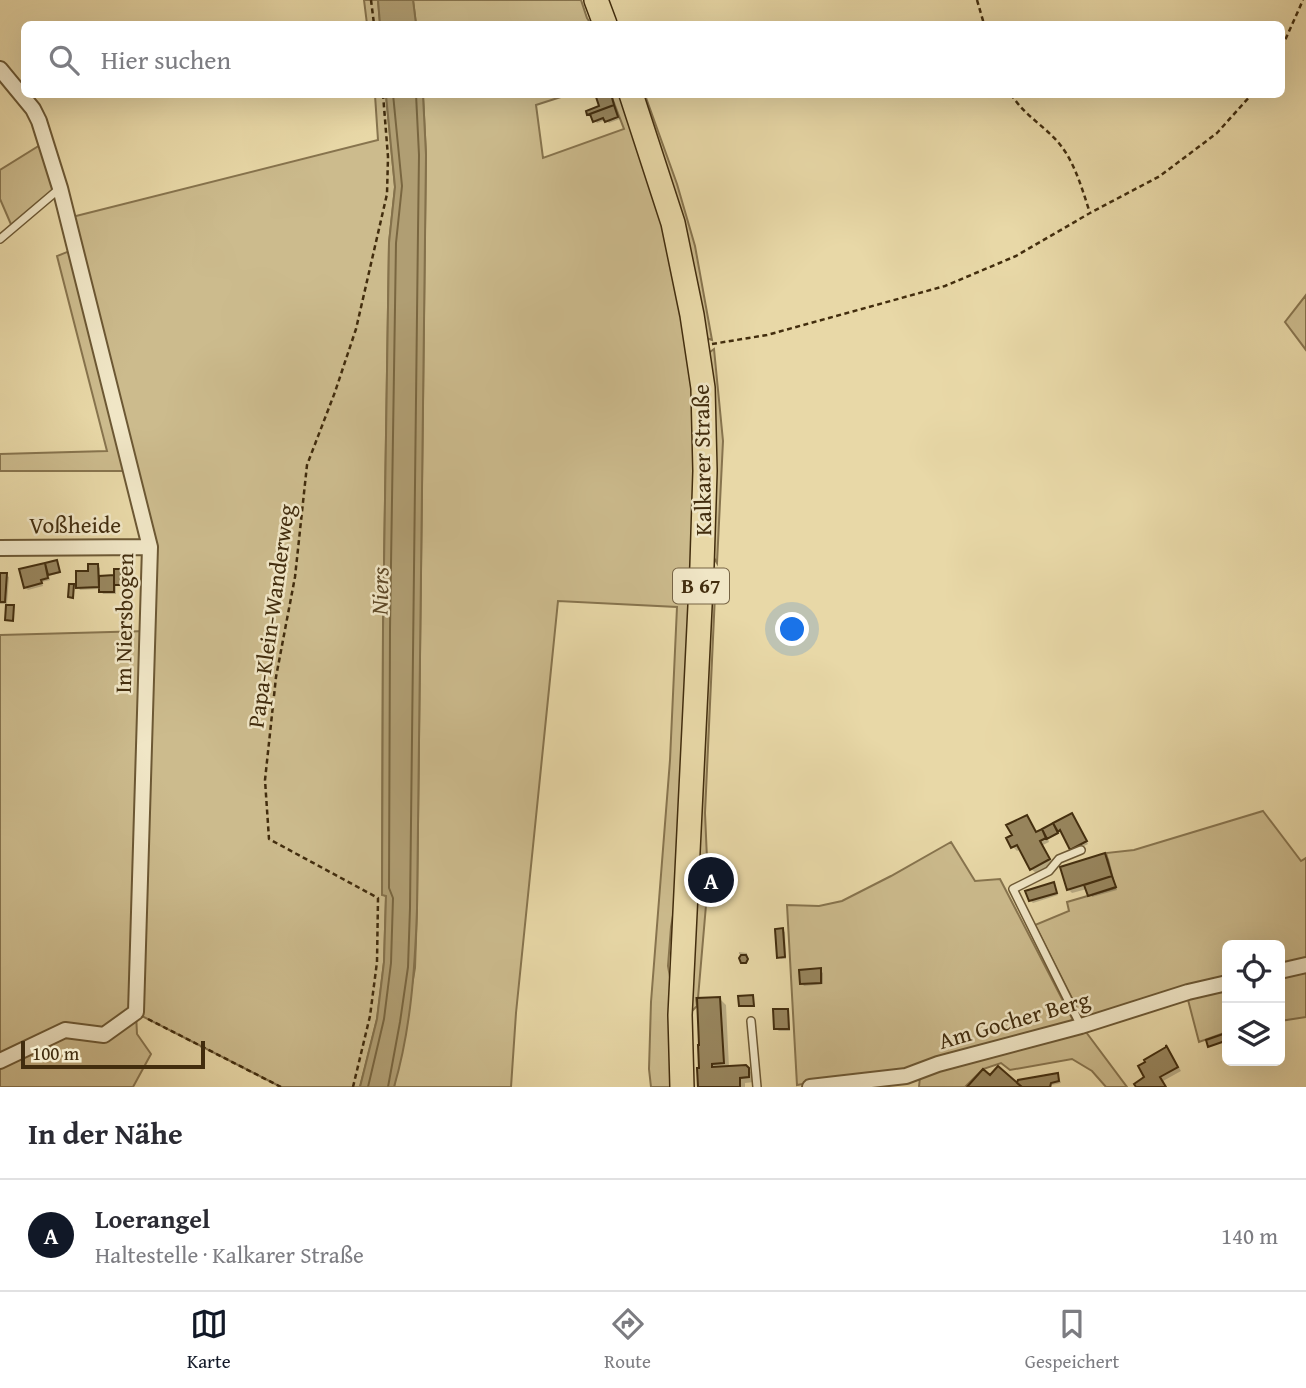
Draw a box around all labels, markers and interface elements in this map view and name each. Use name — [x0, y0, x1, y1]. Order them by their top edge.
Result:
search box — [21, 21, 1285, 98]
text: Hier suchen — [101, 40, 231, 79]
icon: search — [45, 41, 83, 79]
street label: Kalkarer Straße — [684, 384, 719, 536]
street label: Papa-Klein-Wanderweg — [238, 501, 303, 730]
street label: Voßheide — [29, 508, 121, 541]
street label: Im Niersbogen — [106, 552, 141, 694]
water label: Niers — [362, 566, 397, 616]
road number: B 67 — [673, 568, 729, 604]
your location — [775, 612, 809, 646]
pin: A — [688, 854, 734, 906]
map controls — [1222, 940, 1285, 1066]
button: locate — [1222, 940, 1285, 1003]
street label: Am Gocher Berg — [934, 982, 1094, 1057]
button: layers — [1222, 1003, 1285, 1066]
scale bar — [21, 1038, 205, 1070]
text: 100 m — [32, 1039, 79, 1067]
text: In der Nähe — [28, 1111, 183, 1155]
text: Loerangel — [95, 1199, 210, 1238]
text: A — [44, 1219, 58, 1252]
text: 140 m — [1221, 1219, 1278, 1252]
text: Haltestelle · Kalkarer Straße — [95, 1238, 364, 1271]
tab: Karte — [187, 1305, 231, 1375]
tab: Route — [604, 1305, 651, 1375]
tab: Gespeichert — [1025, 1305, 1119, 1375]

